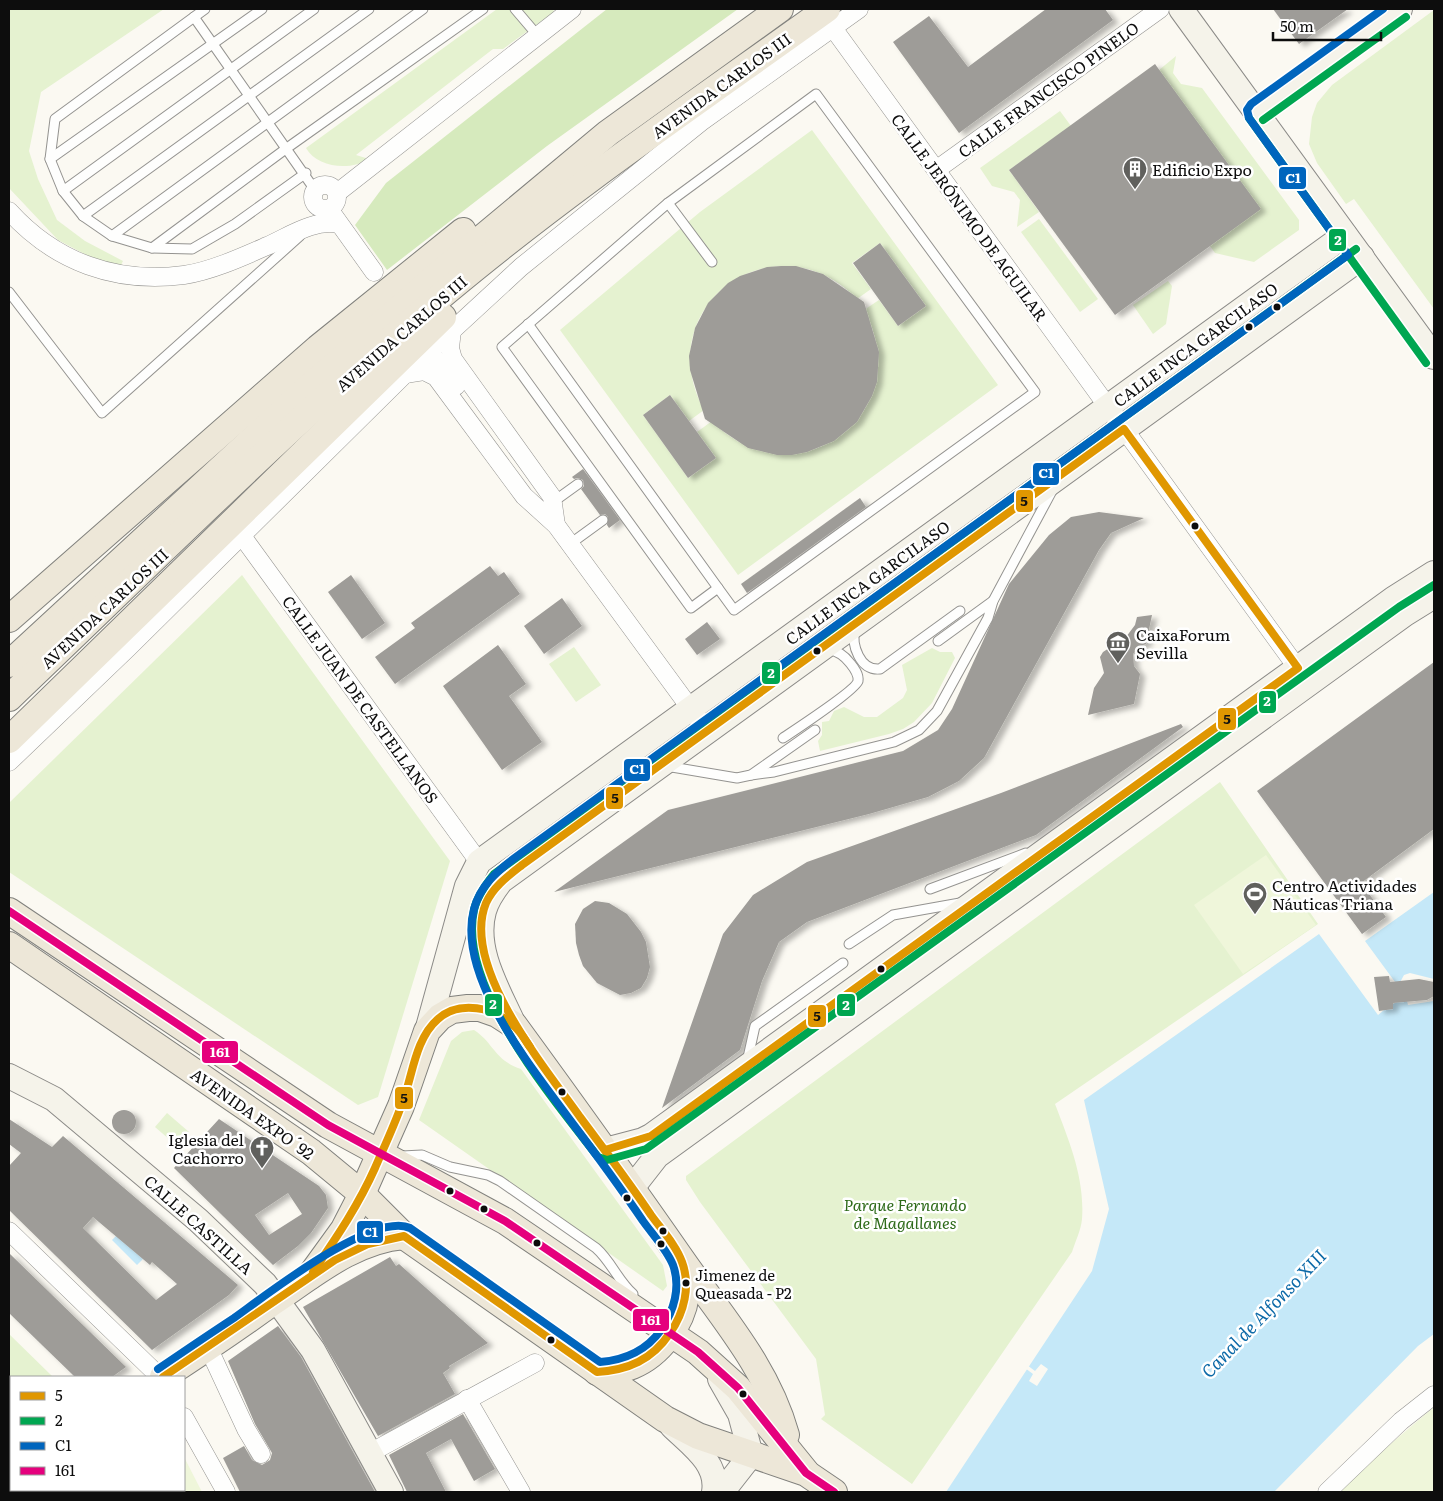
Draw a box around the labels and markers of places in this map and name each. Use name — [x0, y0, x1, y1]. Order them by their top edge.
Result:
building icon: Edificio Expo — [1122, 156, 1148, 190]
place label: Edificio Expo — [1152, 157, 1252, 181]
unlabelled marker — [1272, 302, 1282, 312]
unlabelled marker — [1244, 322, 1254, 332]
unlabelled marker — [1190, 521, 1200, 531]
place label: CaixaForum Sevilla — [1136, 622, 1231, 664]
museum icon: CaixaForum Sevilla — [1105, 630, 1131, 664]
unlabelled marker — [812, 646, 822, 656]
place label: Centro Actividades Náuticas Triana — [1272, 873, 1417, 915]
sports icon: Centro Actividades Náuticas Triana — [1242, 881, 1268, 915]
unlabelled marker — [876, 964, 886, 974]
unlabelled marker — [557, 1087, 567, 1097]
place label: Iglesia del Cachorro — [168, 1127, 244, 1169]
church icon: Iglesia del Cachorro — [249, 1135, 275, 1169]
unlabelled marker — [445, 1186, 455, 1196]
unlabelled marker — [622, 1193, 632, 1203]
unlabelled marker — [479, 1204, 489, 1214]
unlabelled marker — [658, 1226, 668, 1236]
unlabelled marker — [532, 1238, 542, 1248]
unlabelled marker — [656, 1239, 666, 1249]
place label: Jimenez de Queasada - P2 — [695, 1263, 792, 1304]
marker: Jimenez de Queasada - P2 — [681, 1278, 691, 1288]
unlabelled marker — [546, 1335, 556, 1345]
unlabelled marker — [738, 1389, 748, 1399]

